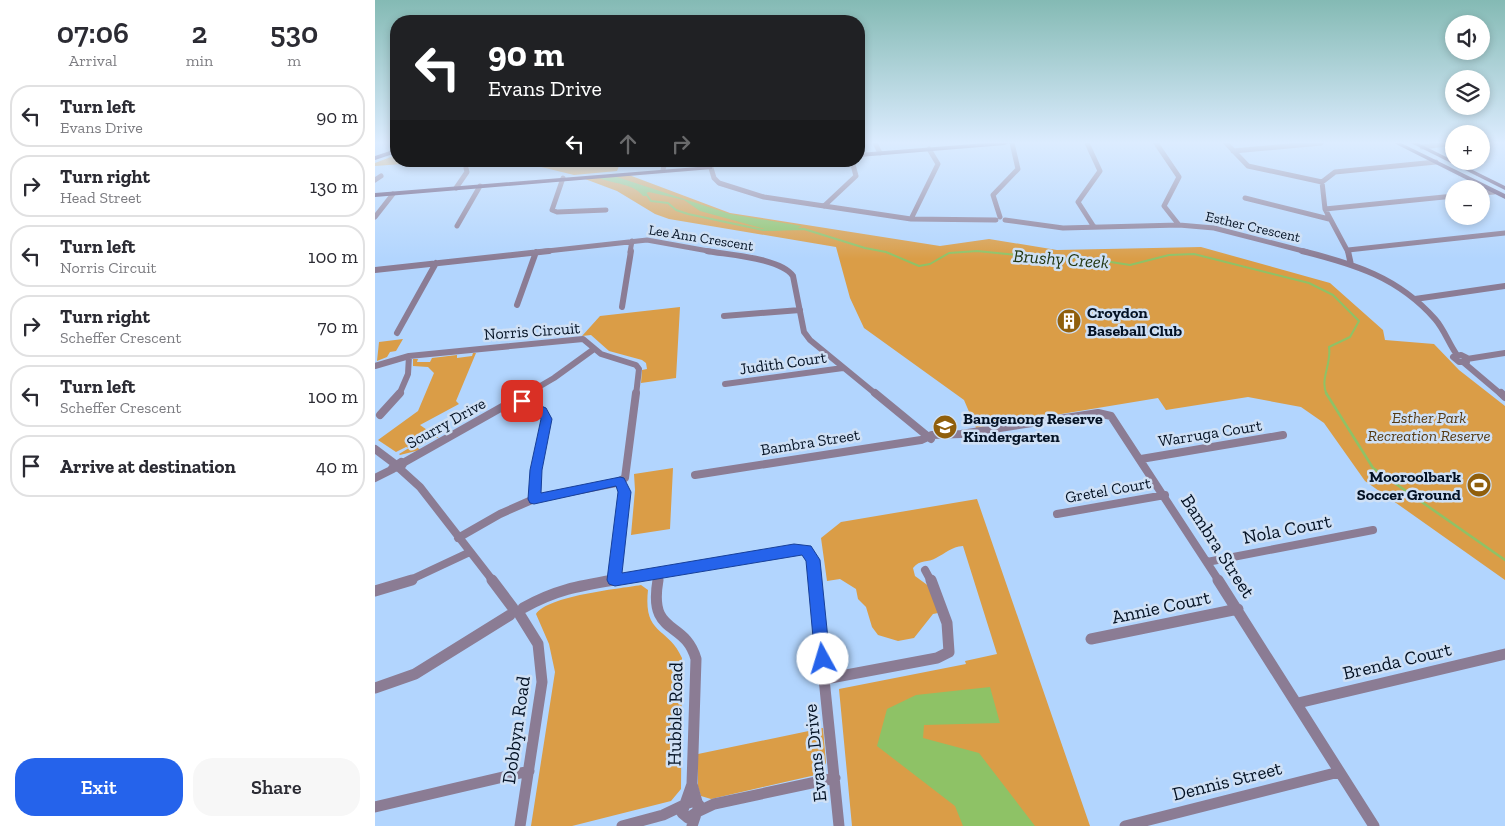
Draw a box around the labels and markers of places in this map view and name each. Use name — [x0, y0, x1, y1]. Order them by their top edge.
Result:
place label: Croydon Baseball Club — [1087, 303, 1182, 340]
building icon: Croydon Baseball Club — [1056, 308, 1082, 334]
pin — [501, 380, 543, 422]
place label: Bangenong Reserve Kindergarten — [963, 409, 1103, 446]
school or university icon: Bangenong Reserve Kindergarten — [932, 414, 958, 440]
place label: Mooroolbark Soccer Ground — [1357, 467, 1461, 504]
sports icon: Mooroolbark Soccer Ground — [1466, 472, 1492, 498]

